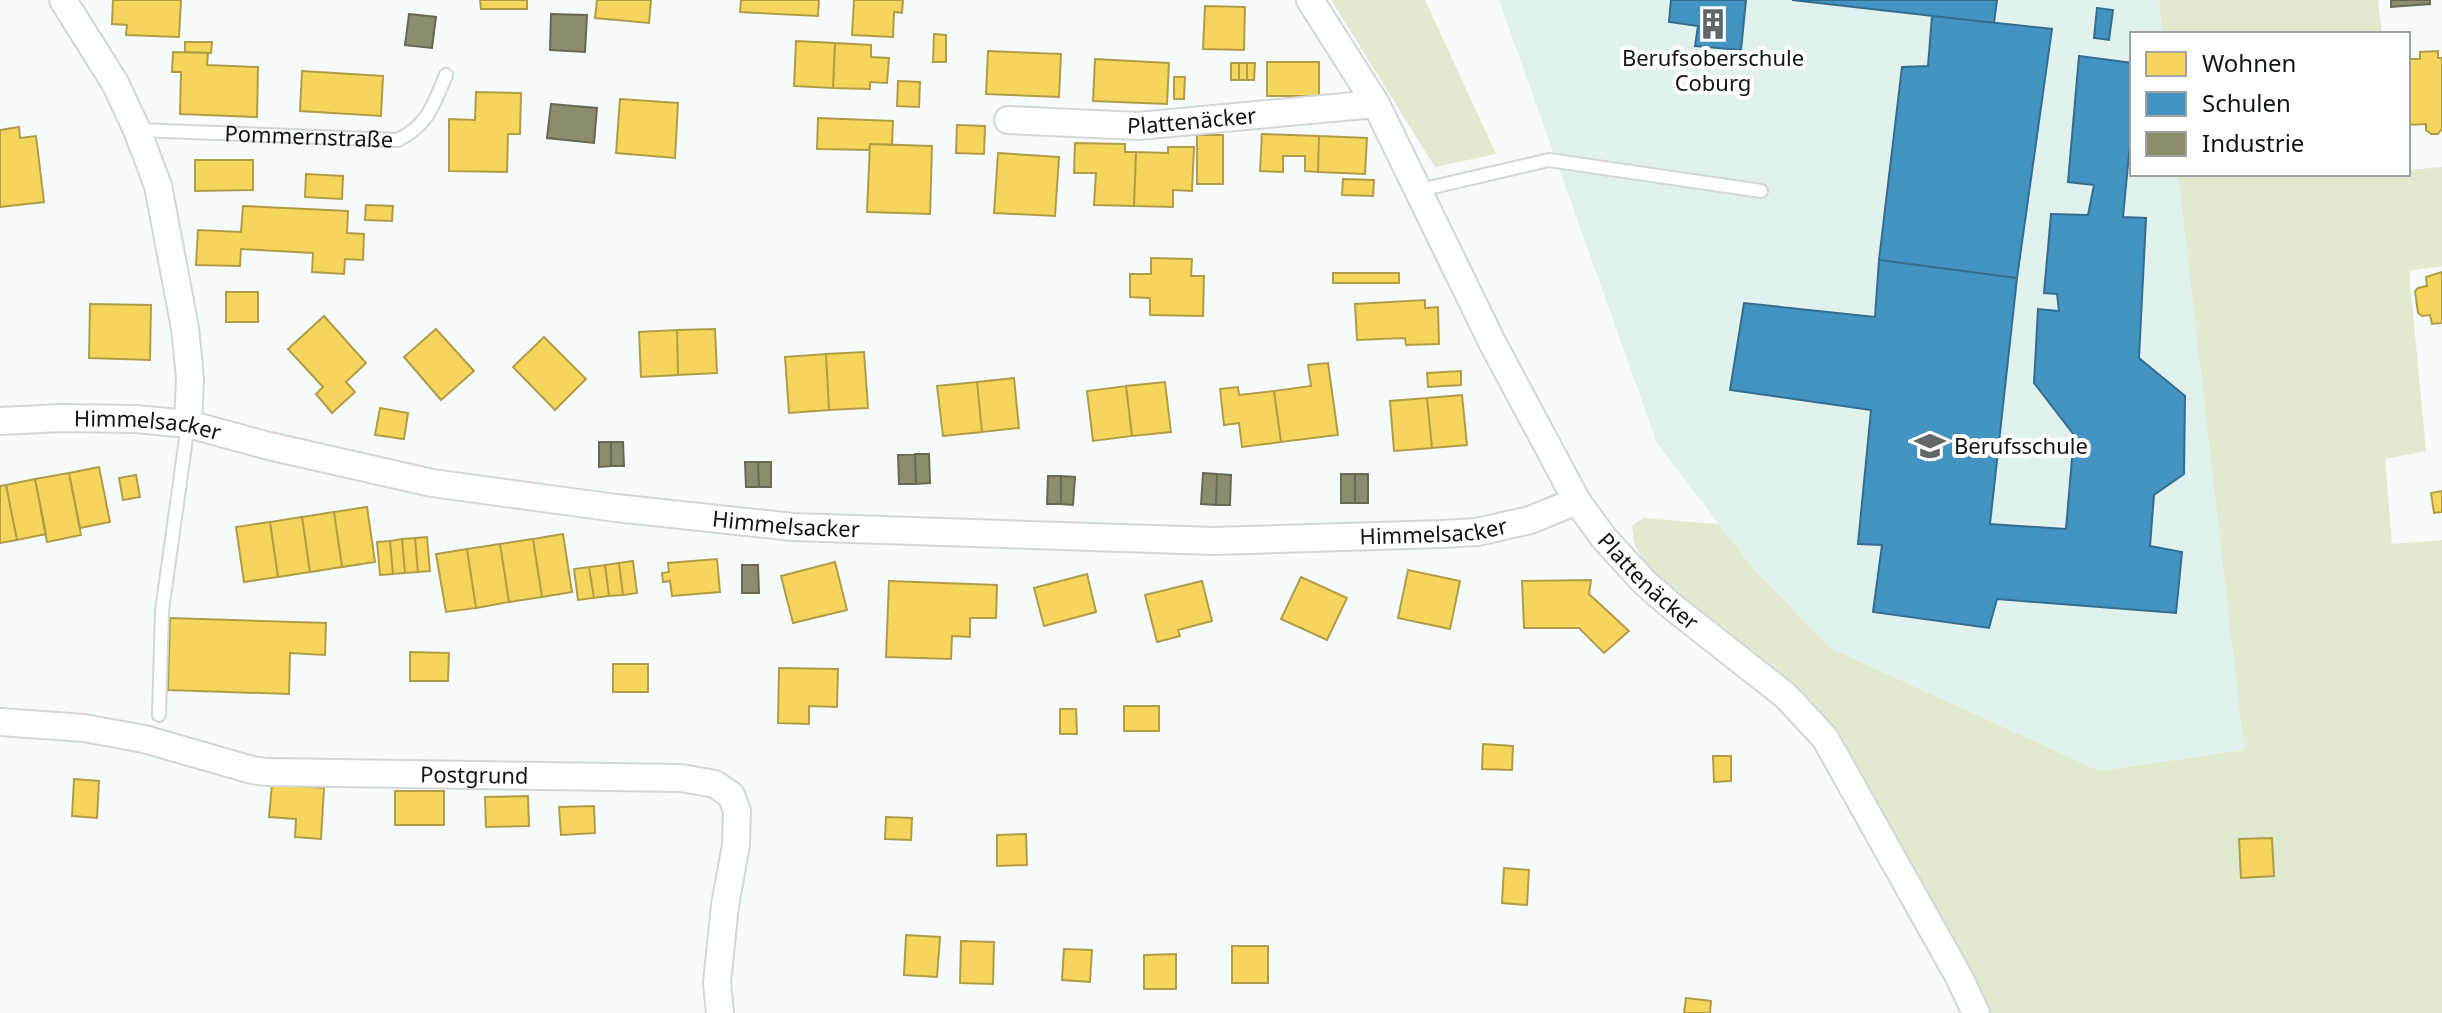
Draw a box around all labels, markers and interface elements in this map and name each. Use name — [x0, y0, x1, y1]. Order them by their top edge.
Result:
building icon: Berufsoberschule Coburg — [1696, 7, 1730, 41]
legend — [2130, 32, 2410, 176]
place label: Berufsoberschule Coburg — [1622, 42, 1804, 97]
text: Wohnen — [2202, 46, 2296, 79]
text: Schulen — [2202, 86, 2291, 119]
street label: Plattenäcker — [1127, 99, 1257, 140]
street label: Pommernstraße — [224, 117, 394, 154]
text: Industrie — [2202, 126, 2304, 159]
street label: Himmelsacker — [74, 402, 225, 446]
school or university icon: Berufsschule — [1913, 429, 1947, 463]
place label: Berufsschule — [1954, 430, 2088, 460]
street label: Himmelsacker — [711, 502, 860, 543]
street label: Himmelsacker — [1359, 510, 1510, 551]
street label: Plattenäcker — [1592, 525, 1706, 636]
street label: Postgrund — [420, 758, 529, 790]

